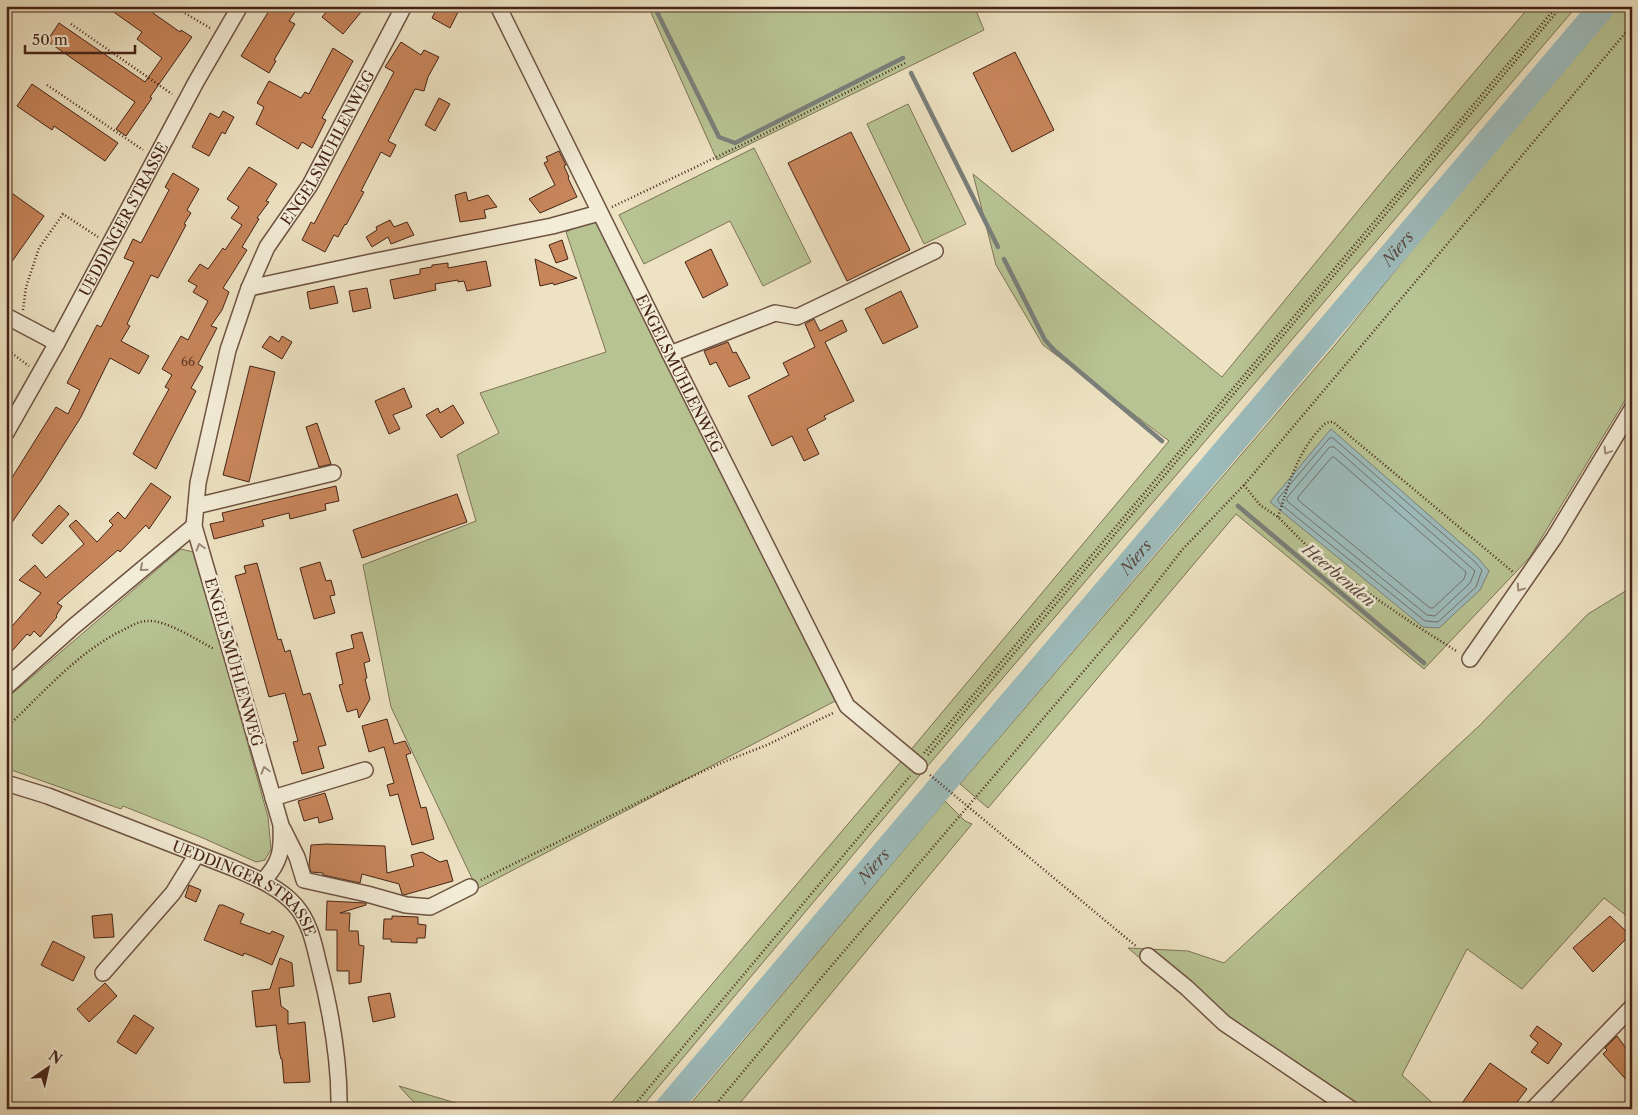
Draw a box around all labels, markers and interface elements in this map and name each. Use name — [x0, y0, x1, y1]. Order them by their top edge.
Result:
scale bar — [25, 22, 135, 54]
text: 50 m — [32, 30, 68, 49]
street label: ENGELSMÜHLENWEG — [276, 67, 378, 228]
street label: UEDDINGER STRASSE — [74, 139, 172, 299]
water label: Niers — [1376, 227, 1418, 271]
street label: ENGELSMÜHLENWEG — [632, 291, 728, 456]
house number: 66 — [181, 354, 195, 369]
one-way arrow — [1604, 446, 1614, 455]
water label: Niers — [1114, 535, 1156, 580]
water label: Heerbenden — [1297, 538, 1379, 611]
one-way arrow — [196, 543, 206, 551]
one-way arrow — [140, 562, 149, 571]
street label: ENGELSMÜHLENWEG — [201, 575, 267, 749]
one-way arrow — [1517, 582, 1526, 592]
one-way arrow — [261, 767, 271, 775]
street label: UEDDINGER STRASSE — [170, 836, 320, 938]
water label: Niers — [852, 844, 894, 889]
north arrow — [22, 1042, 72, 1092]
text: N — [45, 1046, 65, 1068]

